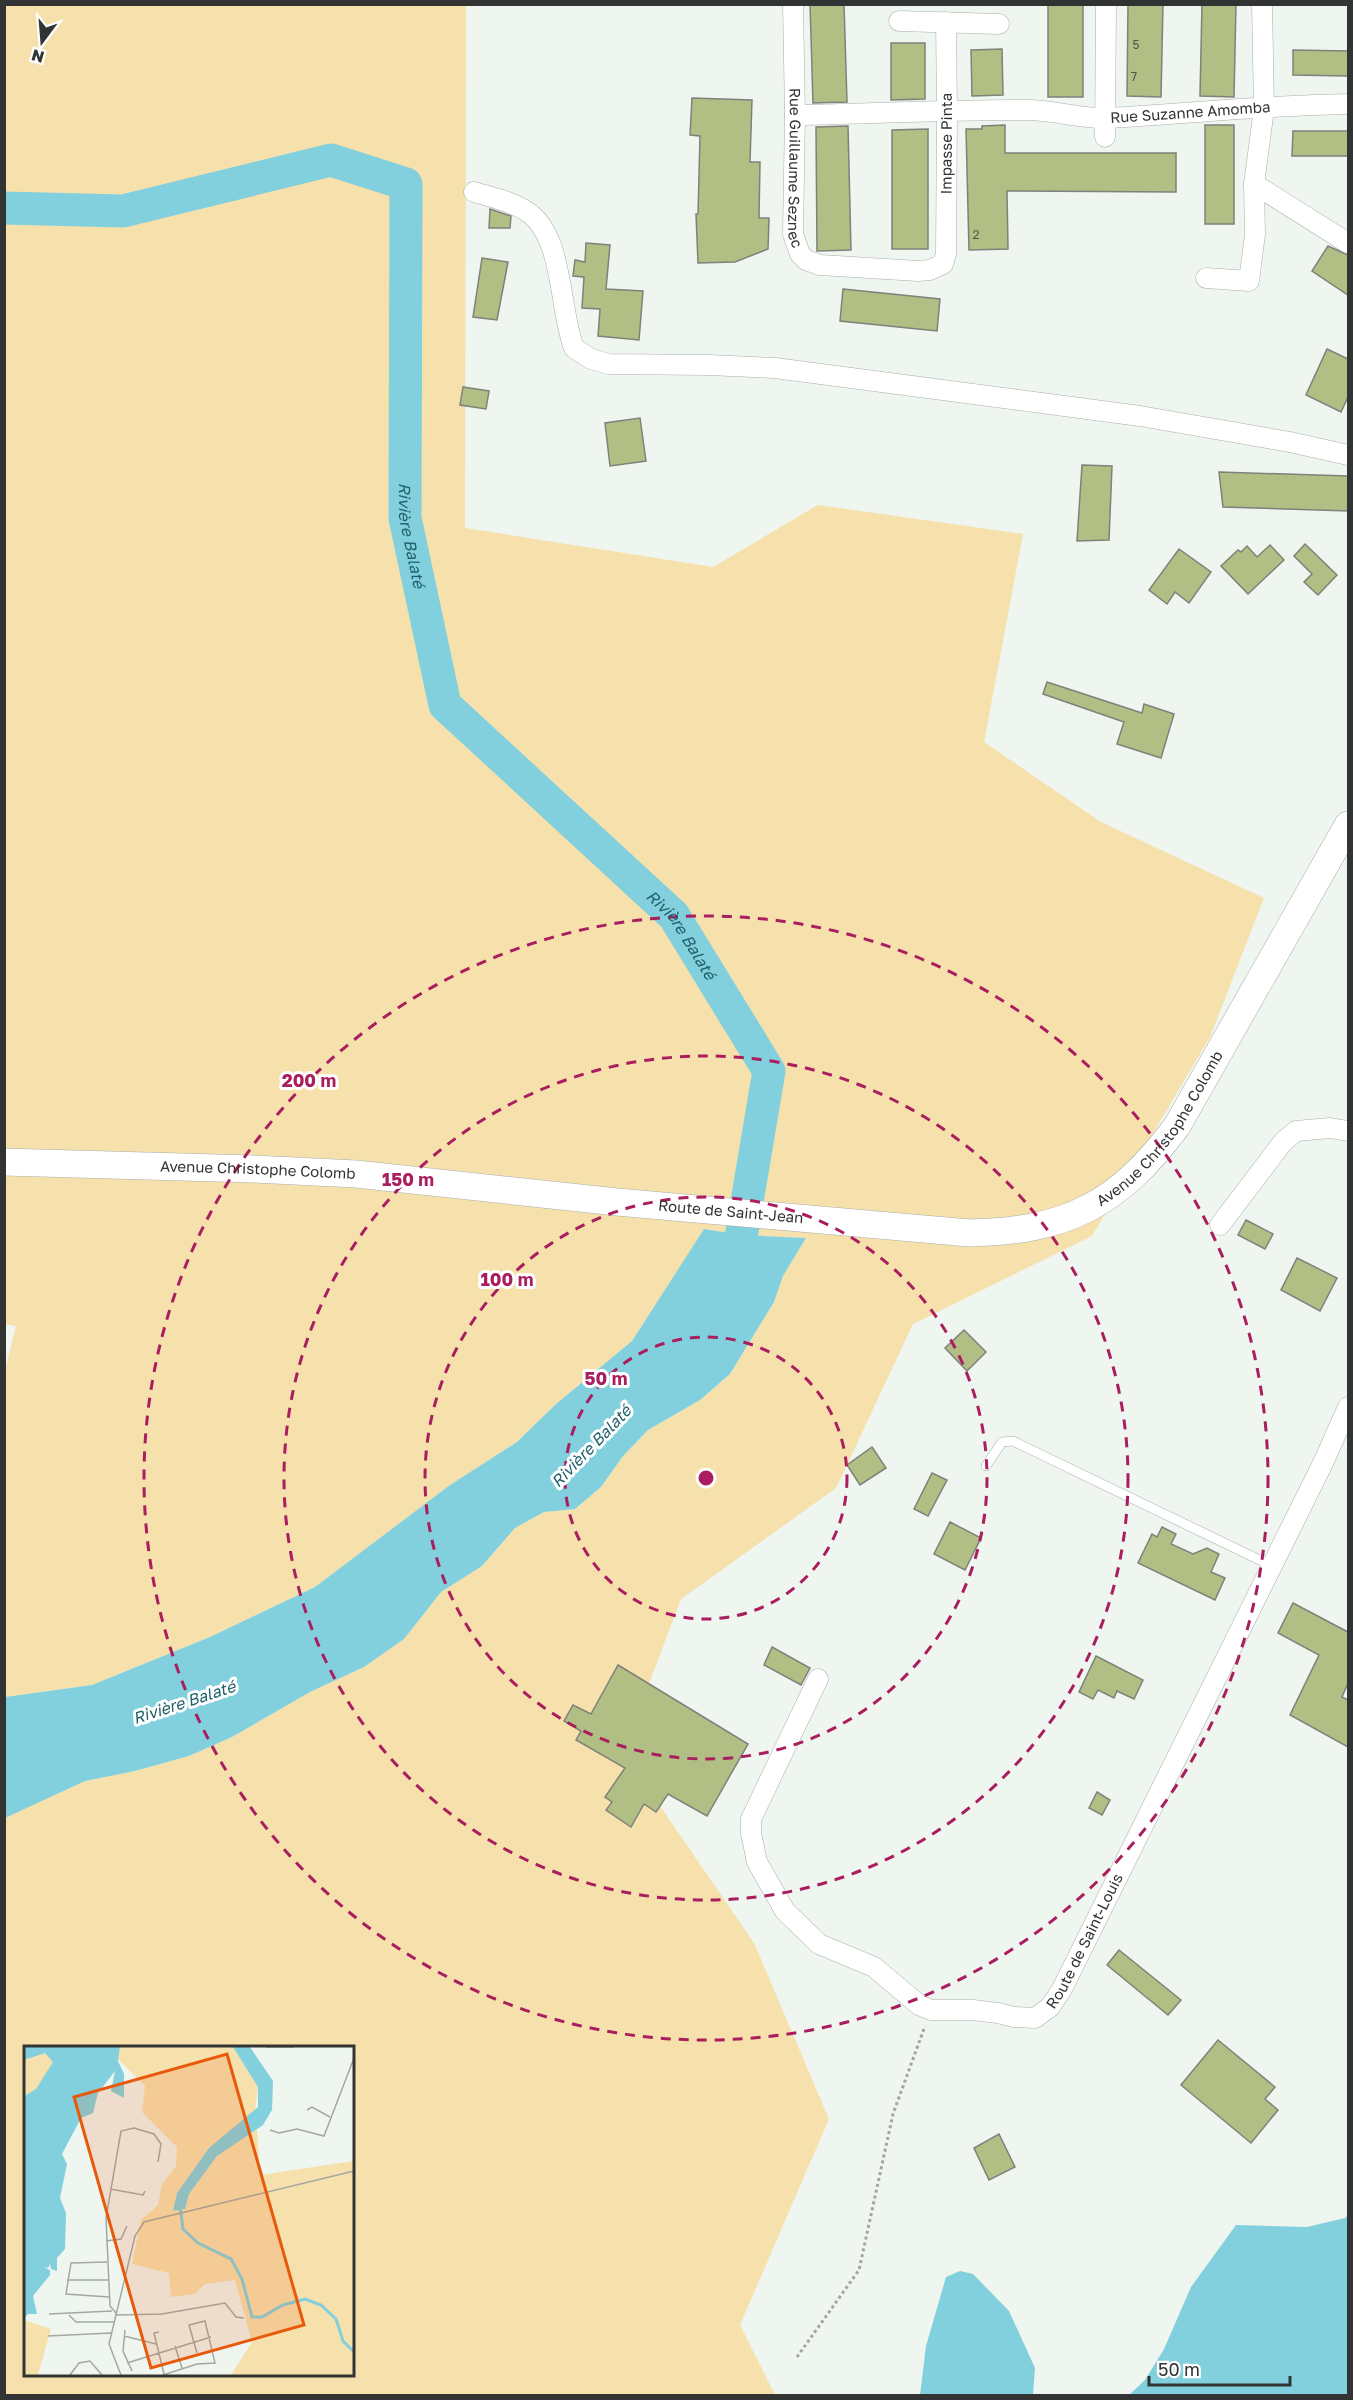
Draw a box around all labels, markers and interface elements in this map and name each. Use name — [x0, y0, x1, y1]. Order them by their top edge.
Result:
north arrow — [12, 12, 72, 72]
house number: 5 — [1133, 37, 1140, 52]
text: N — [29, 45, 46, 68]
house number: 7 — [1131, 69, 1137, 84]
street label: Rue Guillaume Seznec — [785, 88, 807, 250]
street label: Impasse Pinta — [936, 93, 955, 194]
street label: Rue Suzanne Amomba — [1110, 97, 1271, 126]
house number: 2 — [973, 227, 980, 242]
water label: Rivière Balaté — [395, 483, 430, 592]
water label: Rivière Balaté — [642, 886, 721, 985]
street label: Avenue Christophe Colomb — [1093, 1047, 1226, 1209]
text: 200 m — [282, 1069, 336, 1091]
street label: Avenue Christophe Colomb — [160, 1156, 356, 1182]
text: 150 m — [382, 1168, 434, 1190]
street label: Route de Saint-Jean — [658, 1196, 804, 1226]
text: 100 m — [481, 1268, 533, 1290]
text: 50 m — [585, 1367, 627, 1389]
water label: Rivière Balaté — [547, 1400, 636, 1491]
centre of rings — [696, 1468, 716, 1488]
water label: Rivière Balaté — [130, 1676, 239, 1728]
street label: Route de Saint-Louis — [1042, 1870, 1126, 2012]
inset map — [24, 2046, 354, 2376]
scale bar — [1149, 2349, 1290, 2387]
text: 50 m — [1158, 2358, 1200, 2380]

